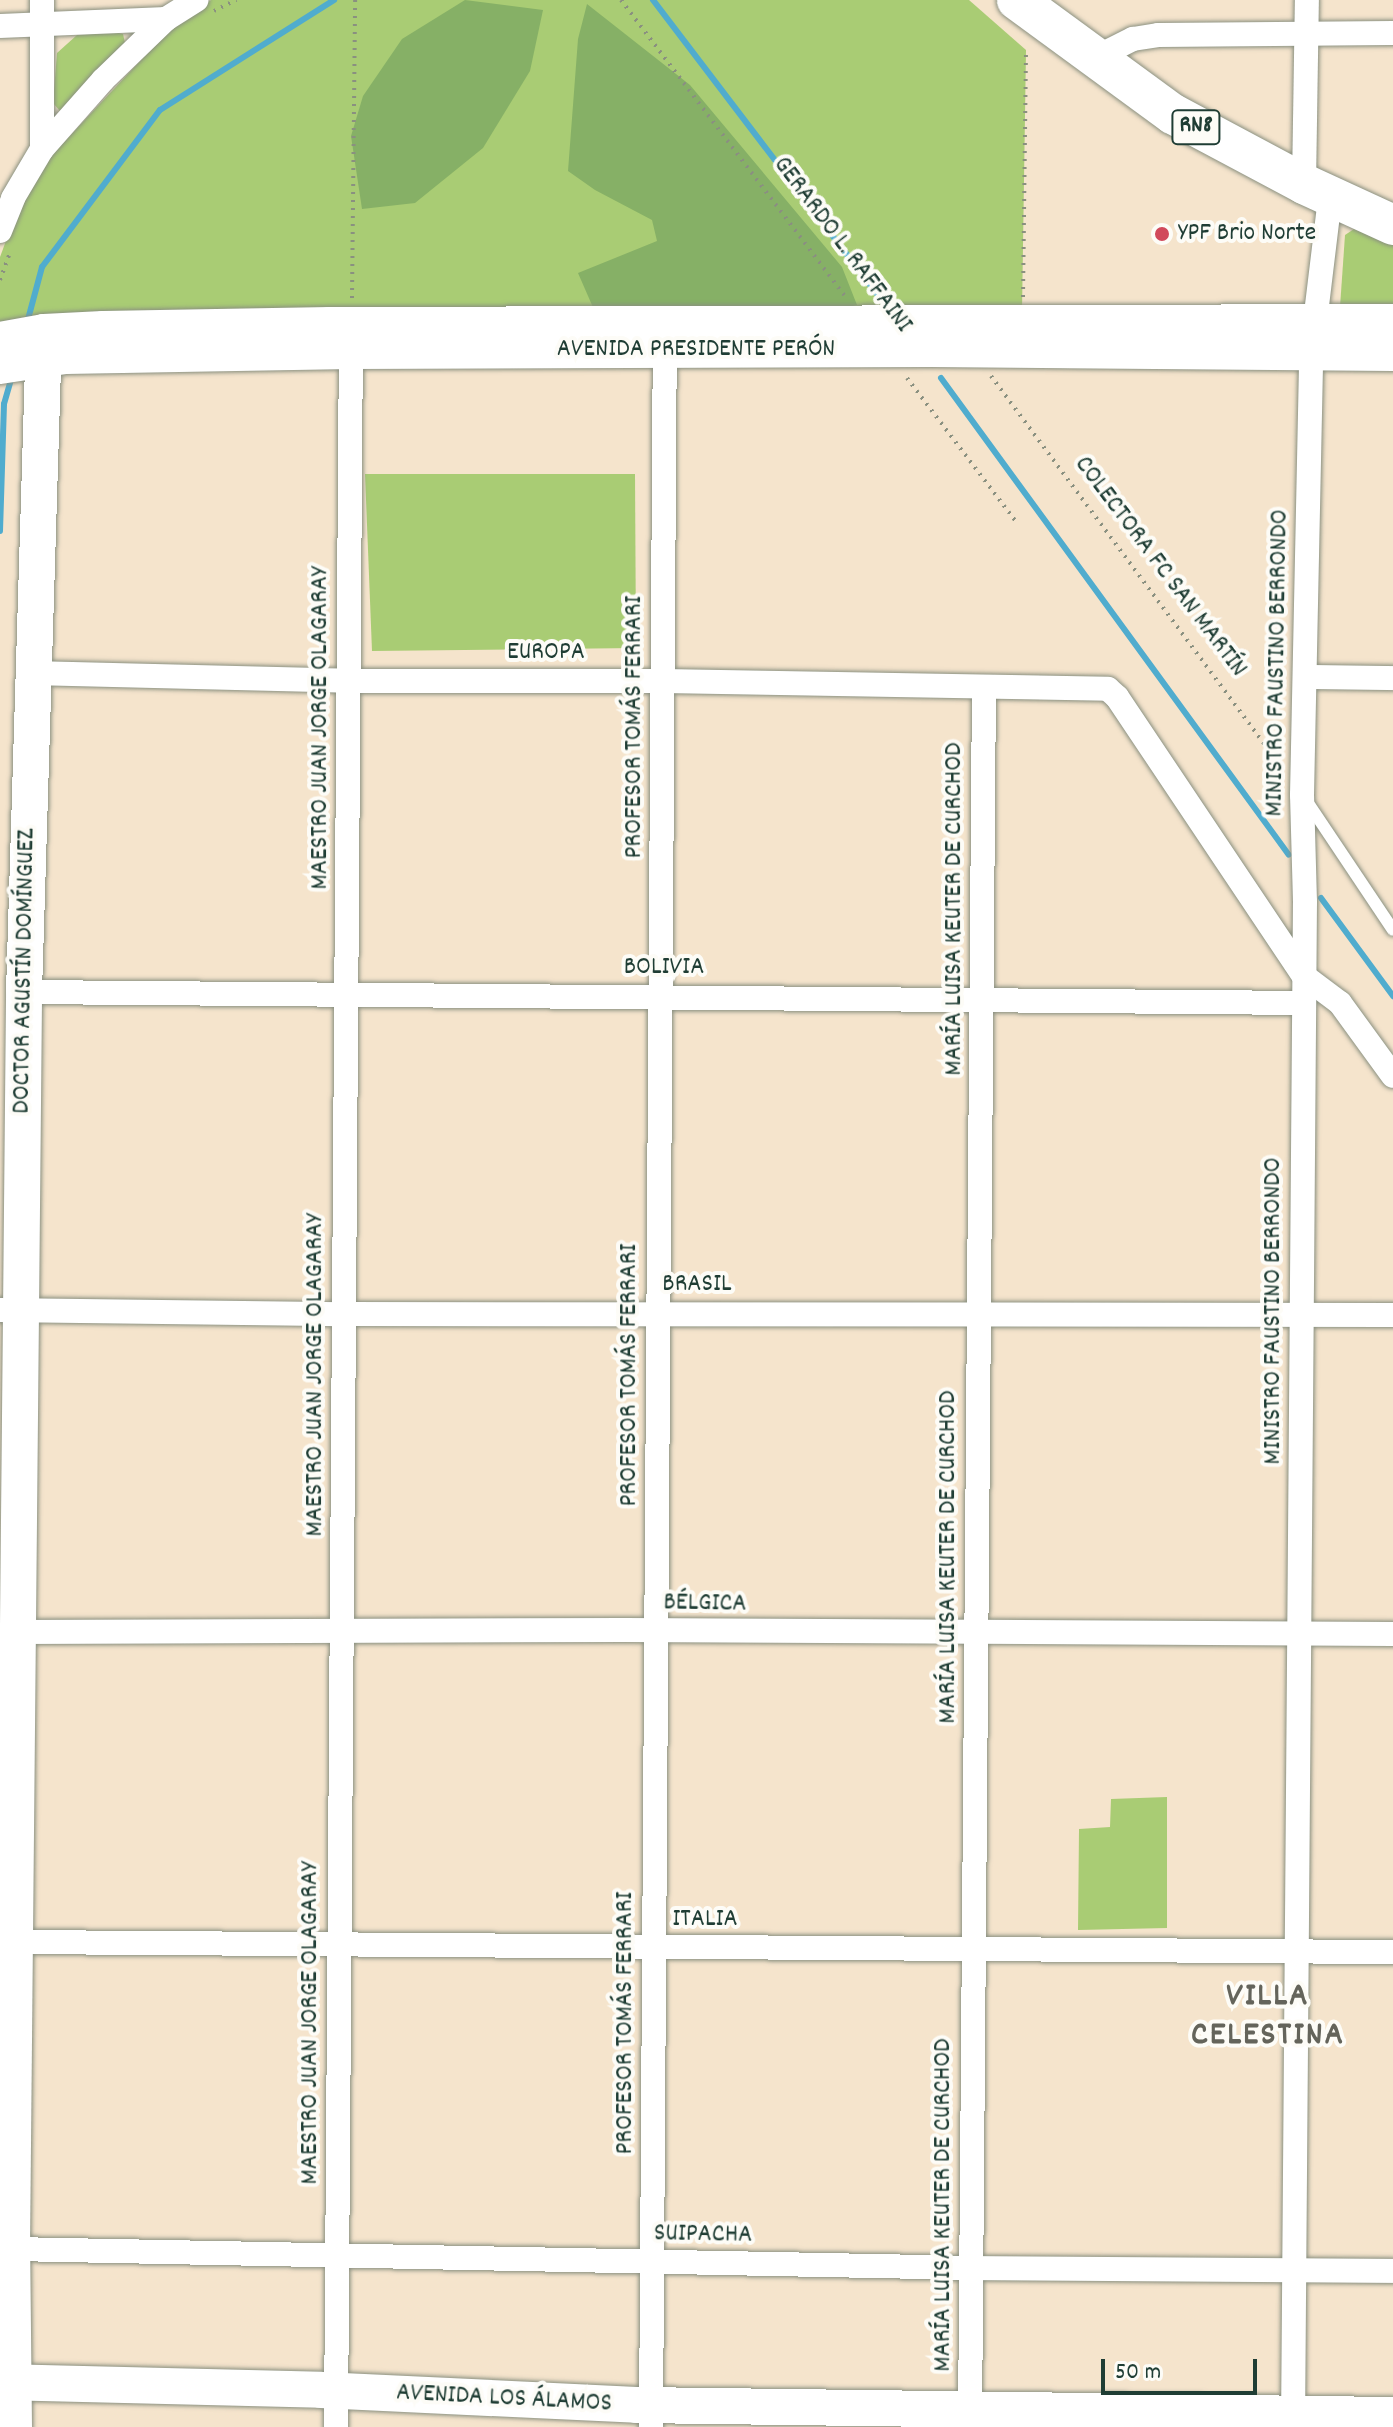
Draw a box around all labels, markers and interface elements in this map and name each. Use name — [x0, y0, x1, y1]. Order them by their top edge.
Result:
road number: RN8 — [1170, 107, 1222, 147]
street label: GERARDO L. RAFFAINI — [765, 151, 919, 339]
place label: YPF Brio Norte — [1178, 218, 1316, 250]
marker: YPF Brio Norte — [1153, 225, 1171, 243]
street label: AVENIDA PRESIDENTE PERÓN — [557, 334, 835, 366]
street label: COLECTORA FC SAN MARTÍN — [1067, 450, 1253, 684]
street label: MINISTRO FAUSTINO BERRONDO — [1260, 509, 1296, 817]
street label: MAESTRO JUAN JORGE OLAGARAY — [305, 566, 337, 890]
street label: PROFESOR TOMÁS FERRARI — [619, 596, 651, 858]
street label: EUROPA — [507, 637, 585, 669]
street label: MARÍA LUISA KEUTER DE CURCHOD — [939, 742, 971, 1076]
street label: DOCTOR AGUSTÍN DOMÍNGUEZ — [7, 828, 43, 1114]
street label: BOLIVIA — [624, 952, 704, 984]
street label: MINISTRO FAUSTINO BERRONDO — [1258, 1157, 1290, 1465]
street label: MAESTRO JUAN JORGE OLAGARAY — [300, 1213, 332, 1537]
street label: PROFESOR TOMÁS FERRARI — [614, 1244, 646, 1506]
street label: BRASIL — [662, 1269, 732, 1301]
street label: MARÍA LUISA KEUTER DE CURCHOD — [933, 1390, 965, 1724]
street label: BÉLGICA — [663, 1588, 747, 1620]
street label: MAESTRO JUAN JORGE OLAGARAY — [295, 1861, 327, 2185]
street label: PROFESOR TOMÁS FERRARI — [610, 1892, 642, 2154]
street label: ITALIA — [672, 1904, 738, 1936]
district label: VILLA CELESTINA — [1191, 1977, 1345, 2056]
street label: MARÍA LUISA KEUTER DE CURCHOD — [928, 2038, 960, 2372]
street label: SUIPACHA — [654, 2219, 752, 2251]
scale bar — [1105, 2343, 1261, 2393]
text: 50 m — [1115, 2356, 1161, 2390]
street label: AVENIDA LOS ÁLAMOS — [395, 2378, 613, 2420]

